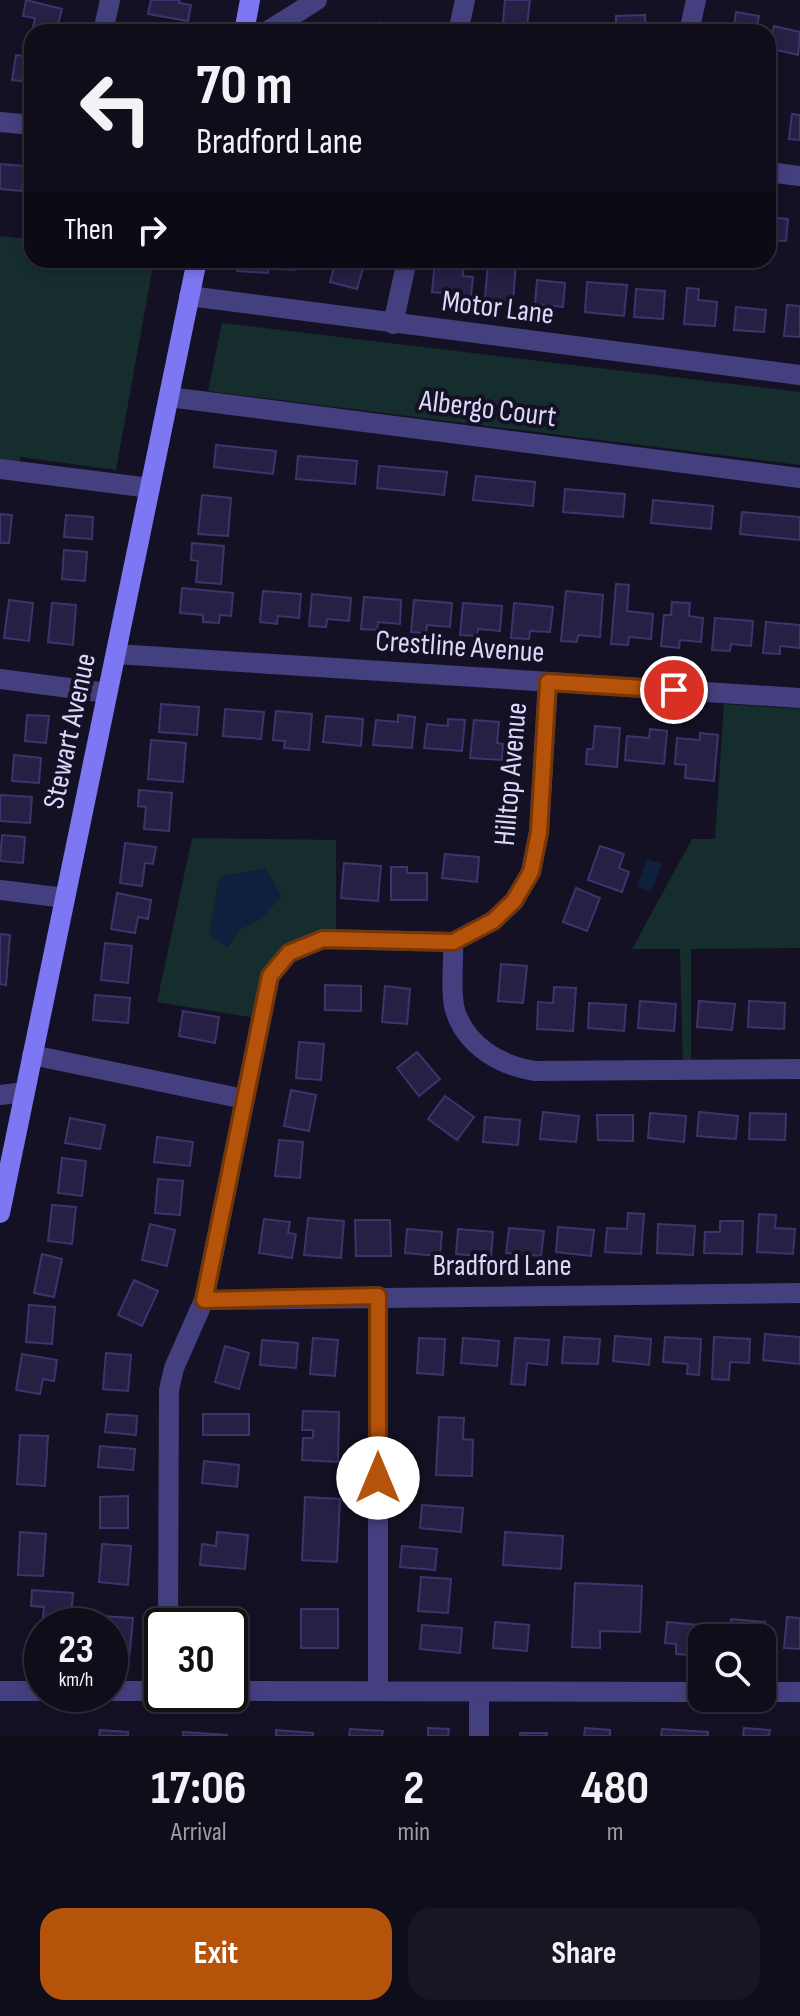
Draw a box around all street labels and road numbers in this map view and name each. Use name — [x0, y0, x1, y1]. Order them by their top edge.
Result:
street label: Motor Lane — [440, 283, 556, 333]
street label: Albergo Court — [416, 383, 558, 435]
street label: Crestline Avenue — [374, 623, 546, 671]
street label: Stewart Avenue — [36, 650, 104, 812]
street label: Hilltop Avenue — [487, 701, 535, 847]
street label: Bradford Lane — [433, 1248, 571, 1284]

